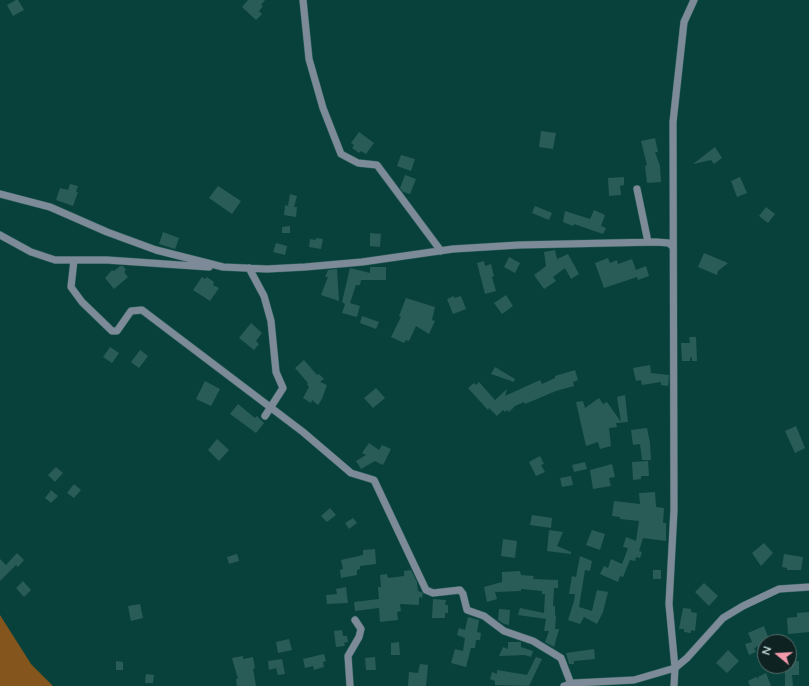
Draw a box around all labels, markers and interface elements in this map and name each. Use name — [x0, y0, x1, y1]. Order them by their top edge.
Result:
north arrow — [757, 634, 797, 674]
text: N — [759, 644, 774, 656]

